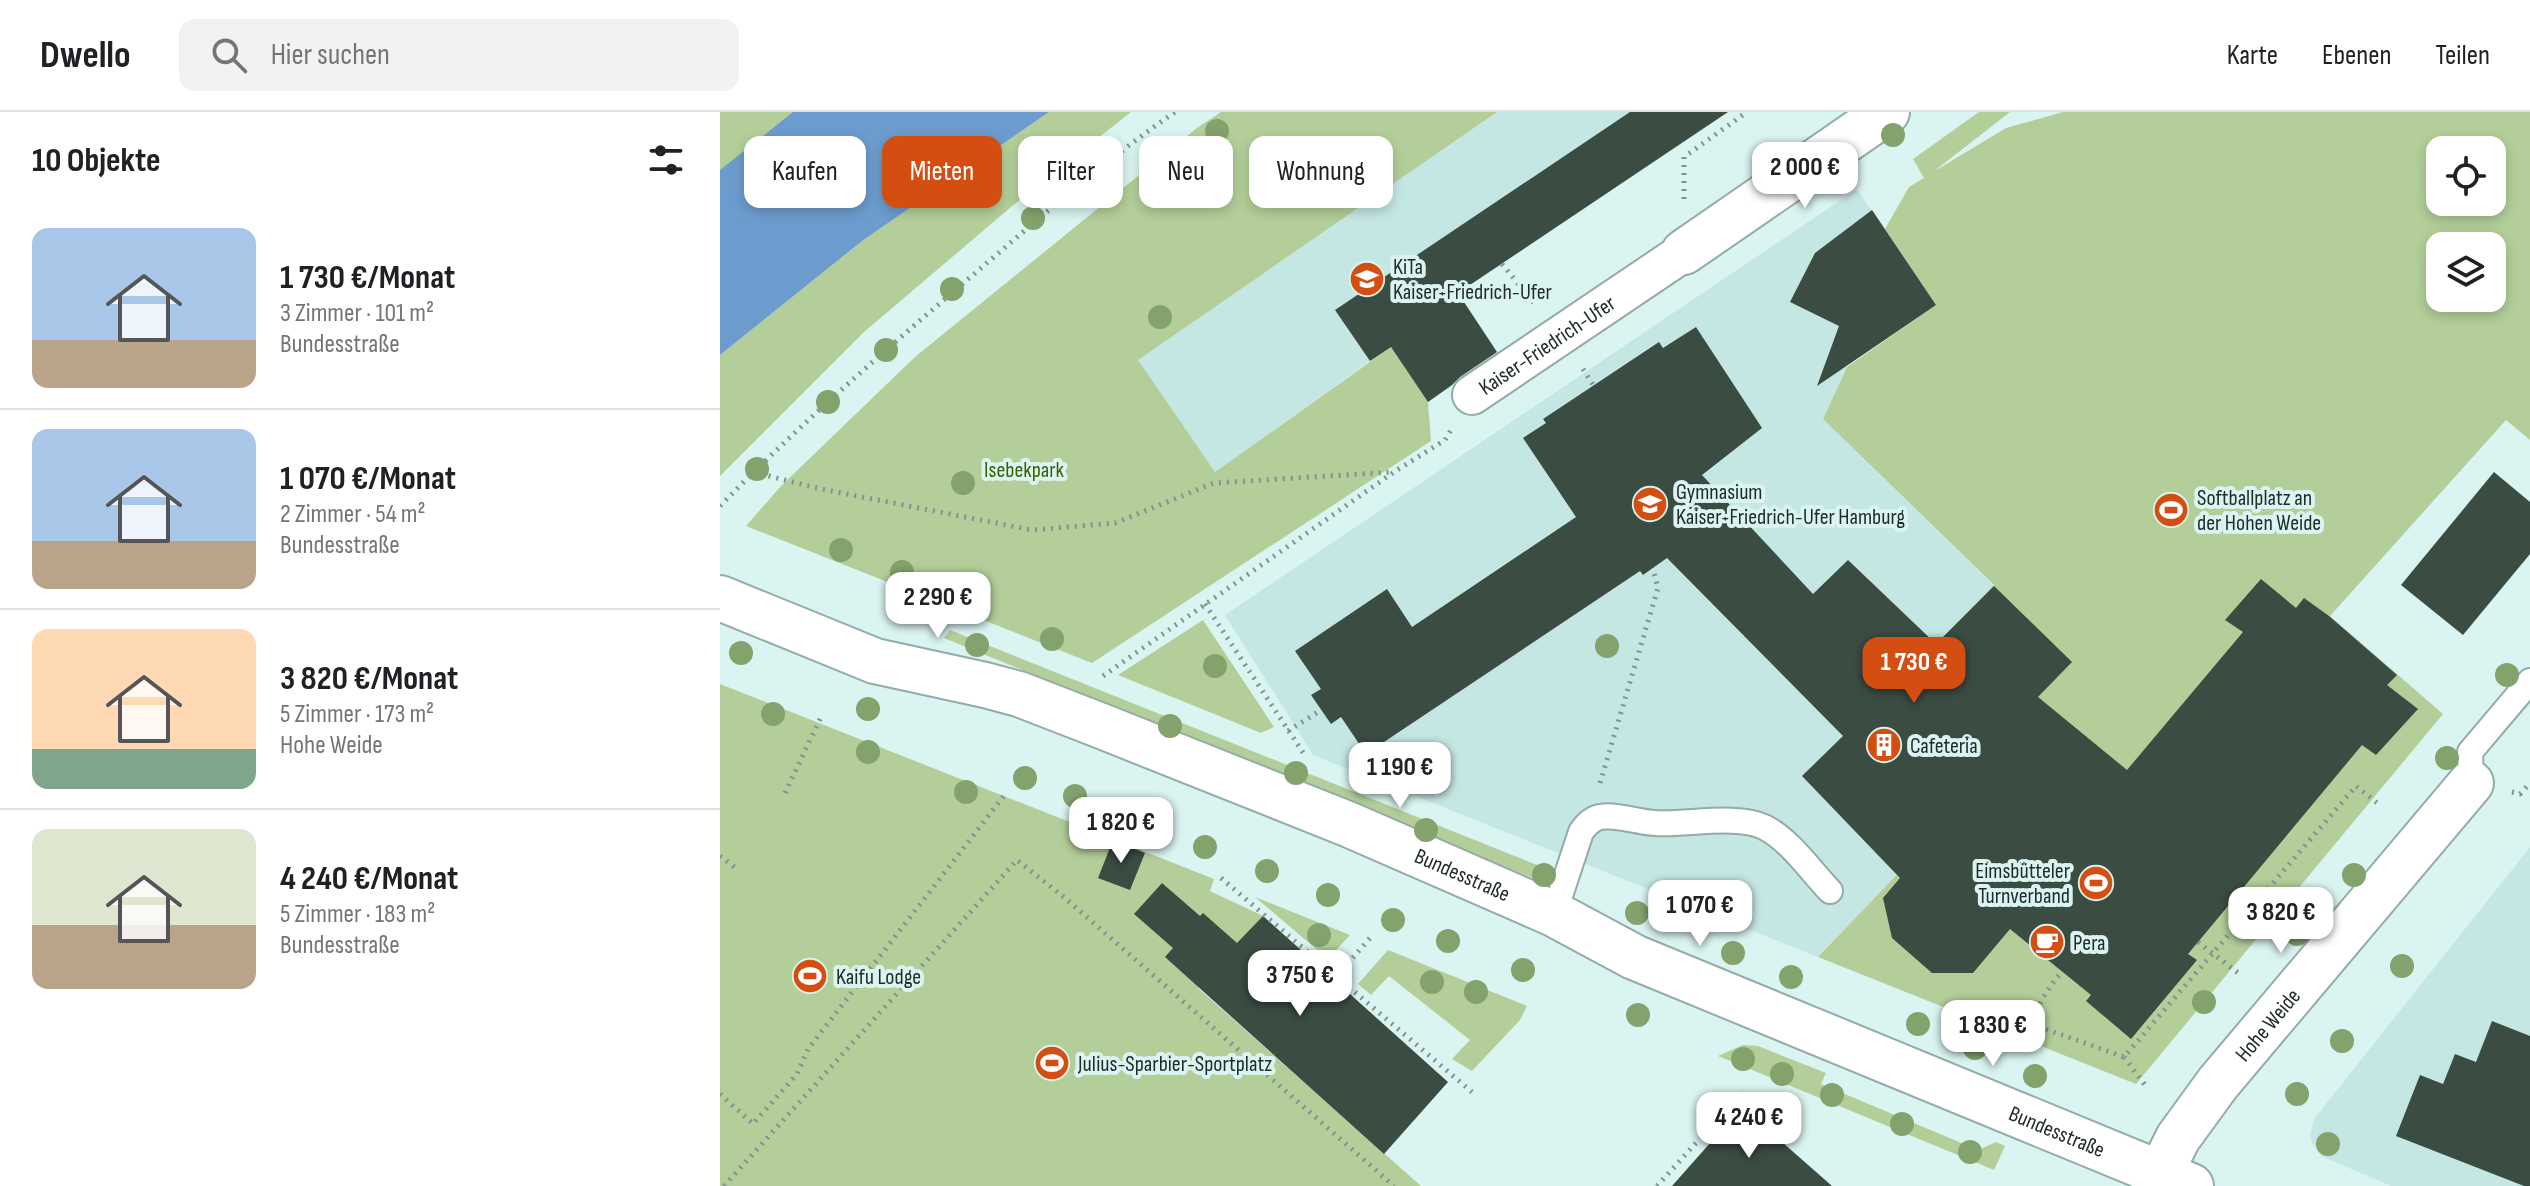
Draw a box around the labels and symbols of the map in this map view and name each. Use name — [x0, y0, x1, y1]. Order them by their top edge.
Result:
pin: 2 000 € — [1731, 142, 1879, 210]
place label: KiTa Kaiser-Friedrich-Ufer — [1393, 254, 1552, 306]
school or university icon: KiTa Kaiser-Friedrich-Ufer — [1348, 260, 1386, 298]
street label: Kaiser-Friedrich-Ufer — [1474, 290, 1621, 402]
park label: Isebekpark — [984, 457, 1065, 484]
place label: Gymnasium Kaiser-Friedrich-Ufer Hamburg — [1676, 479, 1905, 531]
school or university icon: Gymnasium Kaiser-Friedrich-Ufer Hamburg — [1631, 485, 1669, 523]
place label: Softballplatz an der Hohen Weide — [2197, 485, 2321, 537]
sports icon: Softballplatz an der Hohen Weide — [2152, 491, 2190, 529]
pin: 2 290 € — [864, 572, 1012, 640]
pin: 1 730 € — [1840, 637, 1988, 705]
building icon: Cafeteria — [1865, 726, 1903, 764]
place label: Cafeteria — [1910, 733, 1978, 760]
pin: 1 190 € — [1326, 742, 1474, 810]
pin: 1 820 € — [1047, 797, 1195, 865]
street label: Bundesstraße — [1410, 843, 1514, 908]
place label: Eimsbütteler Turnverband — [1975, 858, 2070, 910]
sports icon: Eimsbütteler Turnverband — [2077, 864, 2115, 902]
pin: 1 070 € — [1626, 880, 1774, 948]
pin: 3 820 € — [2207, 887, 2355, 955]
cafe icon: Pera — [2028, 923, 2066, 961]
place label: Pera — [2073, 930, 2106, 957]
pin: 3 750 € — [1226, 950, 1374, 1018]
sports icon: Kaifu Lodge — [791, 957, 829, 995]
place label: Kaifu Lodge — [836, 964, 921, 991]
street label: Hohe Weide — [2230, 984, 2307, 1068]
pin: 1 830 € — [1919, 1000, 2067, 1068]
sports icon: Julius-Sparbier-Sportplatz — [1033, 1044, 1071, 1082]
place label: Julius-Sparbier-Sportplatz — [1077, 1051, 1272, 1078]
pin: 4 240 € — [1675, 1092, 1823, 1160]
street label: Bundesstraße — [2005, 1101, 2109, 1164]

